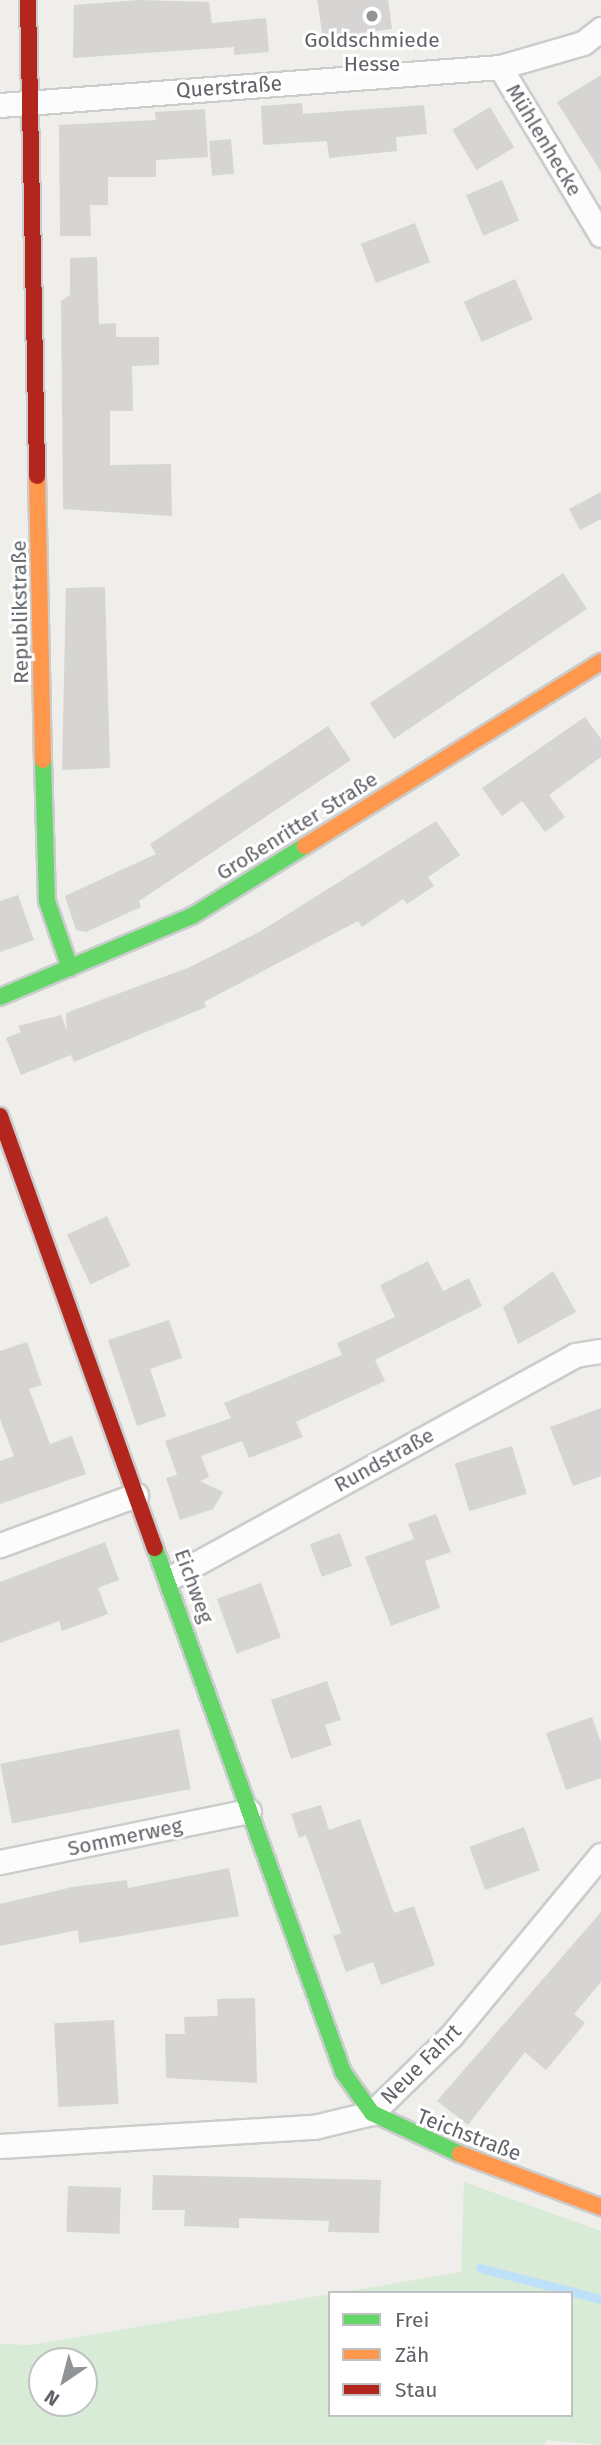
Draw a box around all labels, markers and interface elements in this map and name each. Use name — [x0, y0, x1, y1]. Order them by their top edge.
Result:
marker: Goldschmiede Hesse — [364, 8, 380, 24]
place label: Goldschmiede Hesse — [304, 27, 440, 77]
street label: Querstraße — [175, 71, 283, 103]
street label: Mühlenhecke — [501, 79, 587, 201]
street label: Republikstraße — [6, 540, 34, 684]
street label: Großenritter Straße — [212, 766, 382, 886]
street label: Rundstraße — [330, 1422, 438, 1498]
street label: Eichweg — [169, 1546, 219, 1626]
street label: Sommerweg — [65, 1813, 185, 1861]
street label: Neue Fahrt — [376, 2019, 466, 2109]
street label: Teichstraße — [413, 2104, 525, 2166]
legend — [328, 2291, 573, 2417]
text: Frei — [395, 2307, 429, 2333]
text: Zäh — [395, 2342, 429, 2368]
north arrow — [28, 2347, 98, 2417]
text: Stau — [395, 2377, 438, 2403]
text: N — [40, 2385, 64, 2411]

